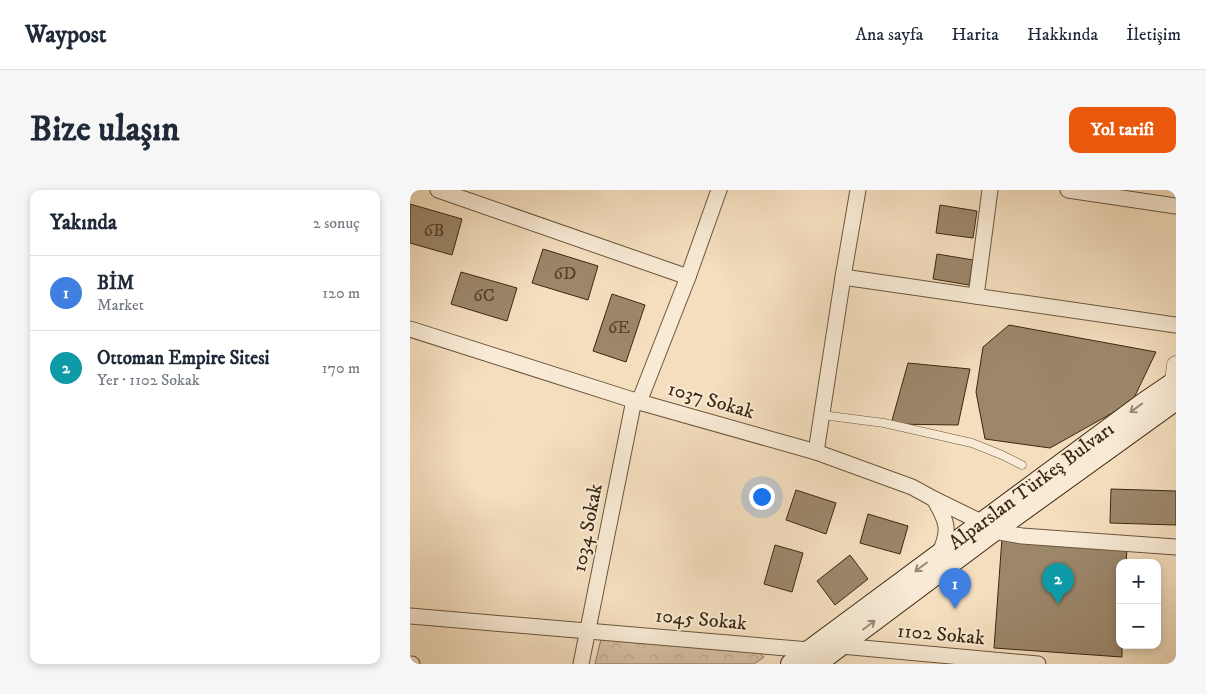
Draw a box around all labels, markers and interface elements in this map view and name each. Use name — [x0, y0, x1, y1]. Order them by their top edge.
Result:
text: Waypost — [25, 20, 106, 50]
text: Ana sayfa — [856, 24, 923, 46]
text: Harita — [951, 24, 999, 46]
text: Hakkında — [1027, 24, 1098, 46]
text: İletişim — [1126, 24, 1181, 46]
button: Yol tarifi — [1069, 107, 1176, 153]
text: Bize ulaşın — [30, 108, 180, 152]
text: Yakında — [50, 210, 117, 236]
text: 2 sonuç — [313, 213, 360, 233]
house number: 6B — [424, 220, 444, 242]
house number: 6D — [554, 263, 576, 285]
text: BİM — [97, 272, 134, 295]
text: 1 — [63, 283, 69, 303]
text: 120 m — [322, 283, 360, 303]
house number: 6C — [473, 285, 495, 307]
text: Market — [97, 295, 144, 315]
house number: 6E — [608, 317, 630, 339]
text: Ottoman Empire Sitesi — [97, 347, 269, 370]
text: 2 — [62, 358, 70, 378]
text: 170 m — [322, 358, 360, 378]
text: Yer · 1102 Sokak — [97, 370, 200, 390]
street label: 1037 Sokak — [665, 377, 757, 425]
one-way arrow — [1130, 403, 1143, 414]
street label: Alparslan Türkeş Bulvarı — [944, 417, 1119, 556]
street label: 1034 Sokak — [567, 481, 609, 574]
your location — [749, 484, 775, 510]
map controls — [1116, 559, 1161, 649]
button: + — [1116, 559, 1161, 604]
one-way arrow — [915, 562, 928, 573]
pin: 2 — [1042, 563, 1074, 604]
pin: 1 — [939, 568, 971, 609]
street label: 1045 Sokak — [654, 604, 748, 636]
button: − — [1116, 604, 1161, 649]
street label: 1102 Sokak — [896, 619, 986, 651]
one-way arrow — [862, 620, 876, 630]

